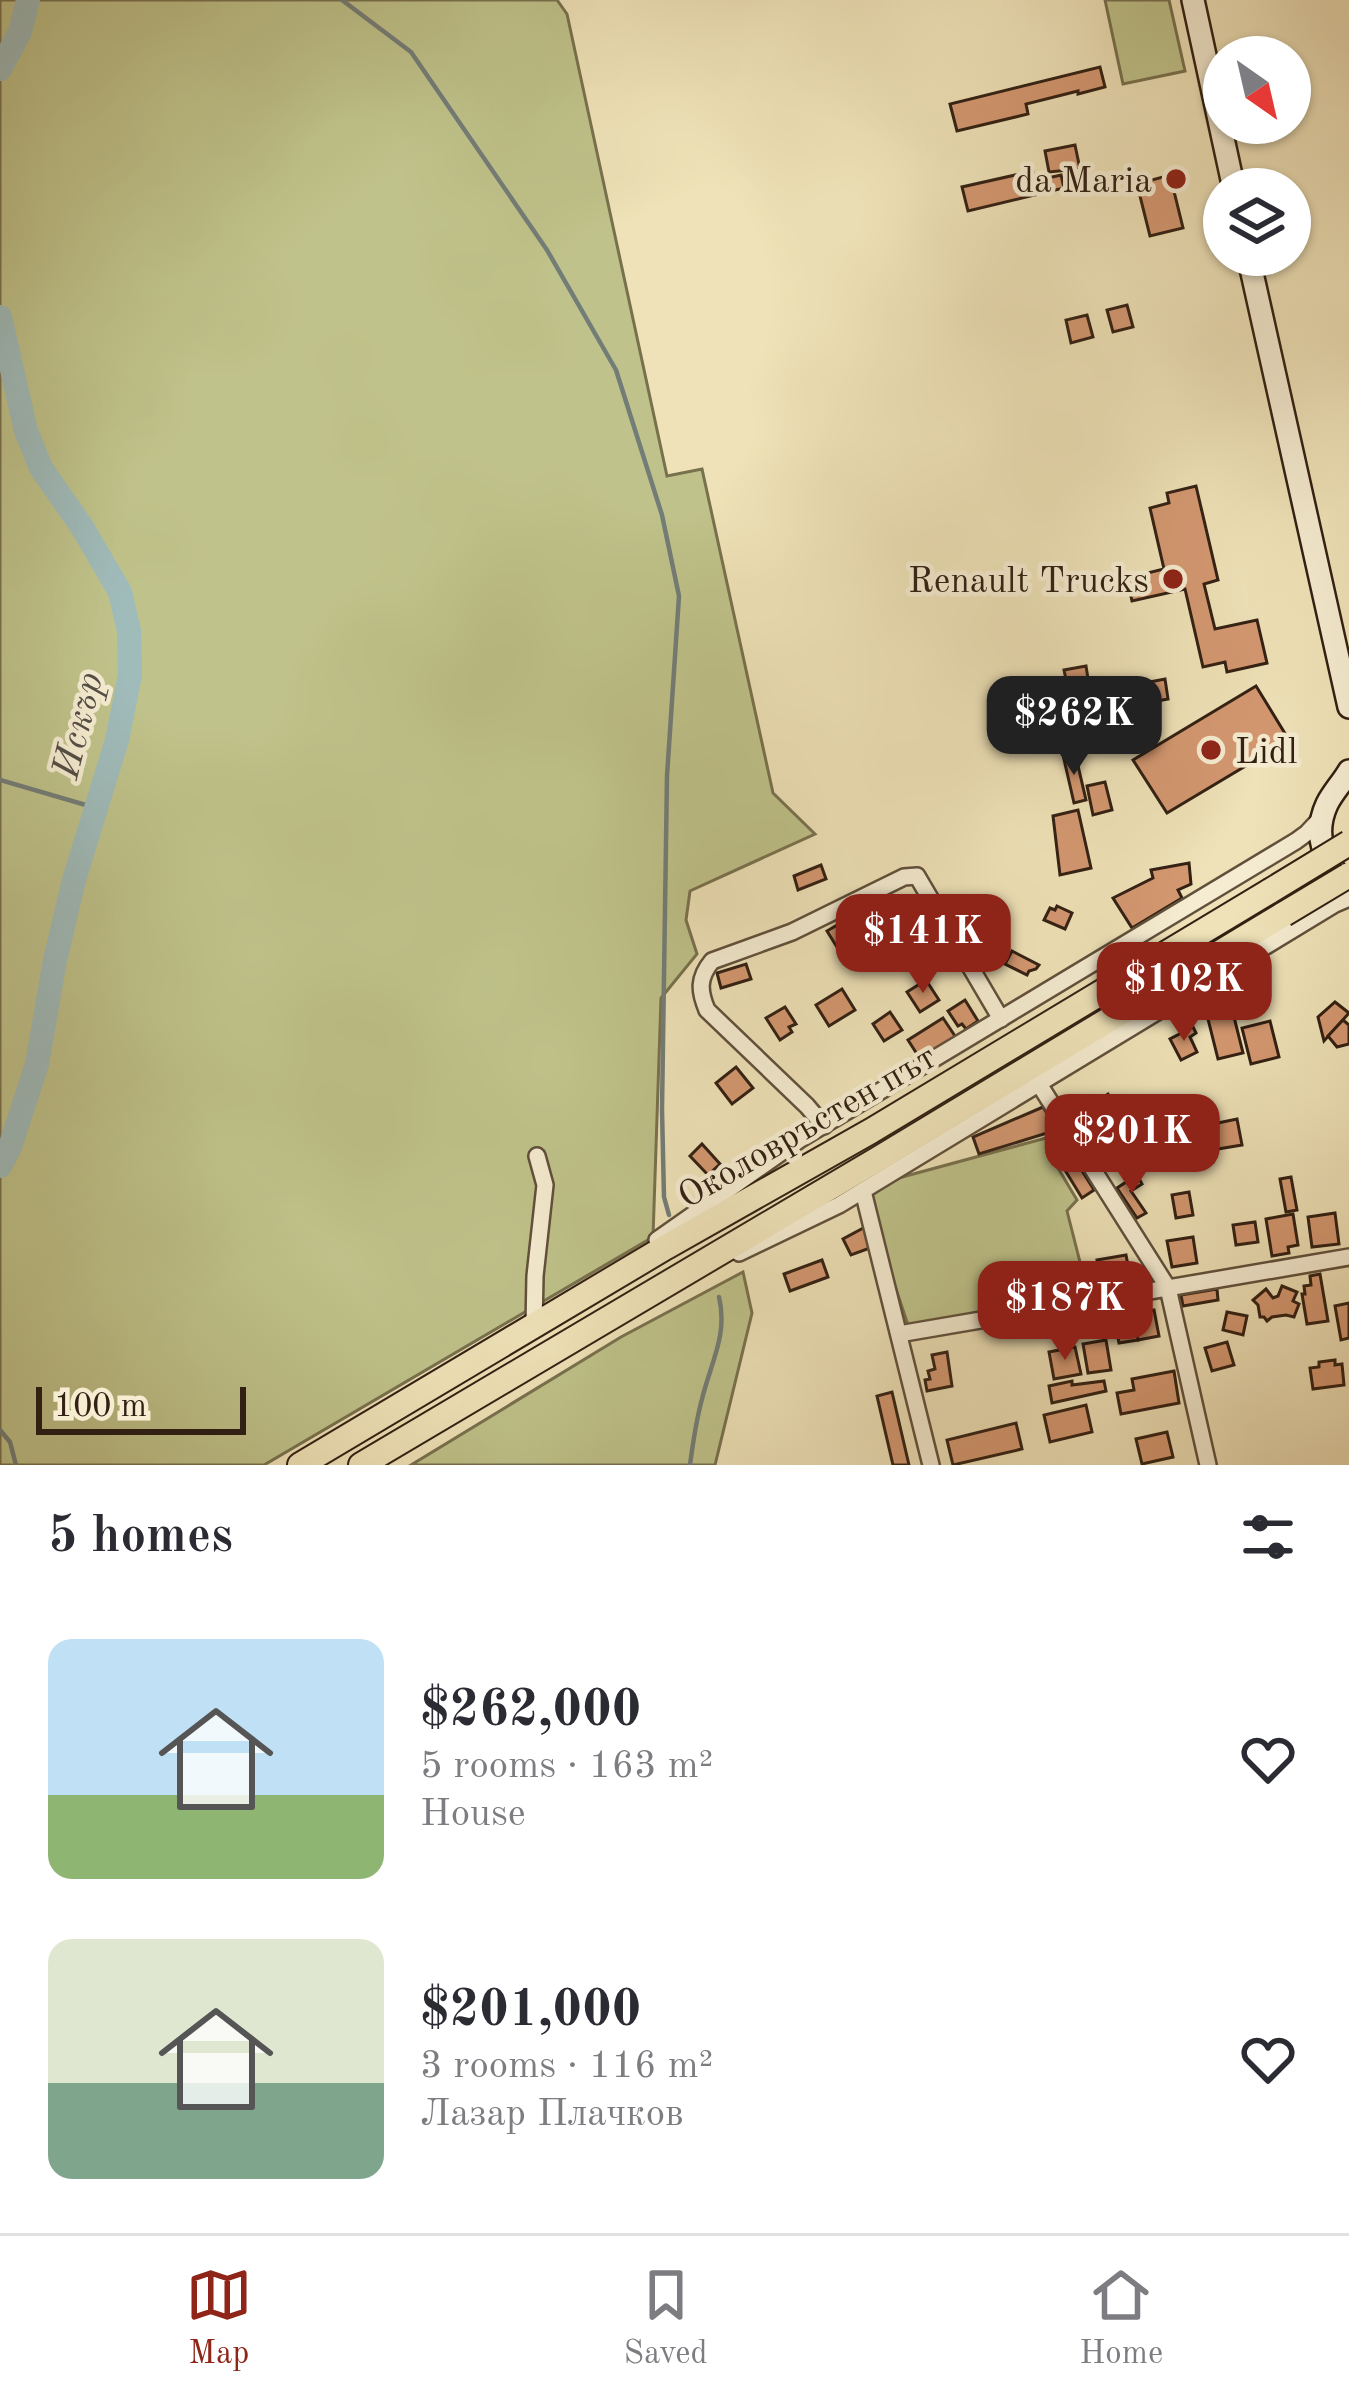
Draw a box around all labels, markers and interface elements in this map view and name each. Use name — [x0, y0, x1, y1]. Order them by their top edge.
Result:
north arrow — [1203, 36, 1311, 144]
map controls — [1203, 36, 1311, 276]
place label: da Maria — [1015, 165, 1152, 201]
marker: da Maria — [1163, 166, 1189, 192]
button: layers — [1203, 168, 1311, 276]
place label: Renault Trucks — [908, 565, 1149, 601]
marker: Renault Trucks — [1160, 566, 1186, 592]
water label: Искър — [47, 669, 111, 784]
pin: $262K — [990, 676, 1158, 778]
text: $262K — [1014, 695, 1134, 734]
place label: Lidl — [1235, 736, 1297, 772]
marker: Lidl — [1198, 737, 1224, 763]
pin: $141K — [839, 894, 1007, 996]
text: $141K — [863, 913, 983, 952]
pin: $102K — [1100, 942, 1268, 1044]
text: $102K — [1124, 961, 1244, 1000]
street label: Околовръстен път — [673, 1040, 943, 1217]
pin: $201K — [1048, 1094, 1216, 1196]
text: $201K — [1072, 1113, 1192, 1152]
pin: $187K — [981, 1261, 1149, 1363]
text: $187K — [1005, 1280, 1125, 1319]
scale bar — [36, 1381, 246, 1434]
text: 100 m — [54, 1391, 147, 1424]
icon: filters — [1235, 1504, 1301, 1570]
text: 5 homes — [48, 1512, 233, 1563]
text: $262,000 — [420, 1686, 641, 1737]
icon: home — [144, 1687, 288, 1831]
icon: heart — [1235, 1726, 1301, 1792]
text: 5 rooms · 163 m² — [420, 1747, 713, 1786]
text: House — [420, 1795, 526, 1834]
text: $201,000 — [420, 1986, 641, 2037]
icon: home — [144, 1987, 288, 2131]
icon: heart — [1235, 2026, 1301, 2092]
text: 3 rooms · 116 m² — [420, 2047, 713, 2086]
text: Лазар Плачков — [420, 2095, 684, 2134]
tab: Map — [186, 2262, 252, 2375]
tab: Saved — [624, 2262, 708, 2375]
tab: Home — [1079, 2262, 1163, 2375]

